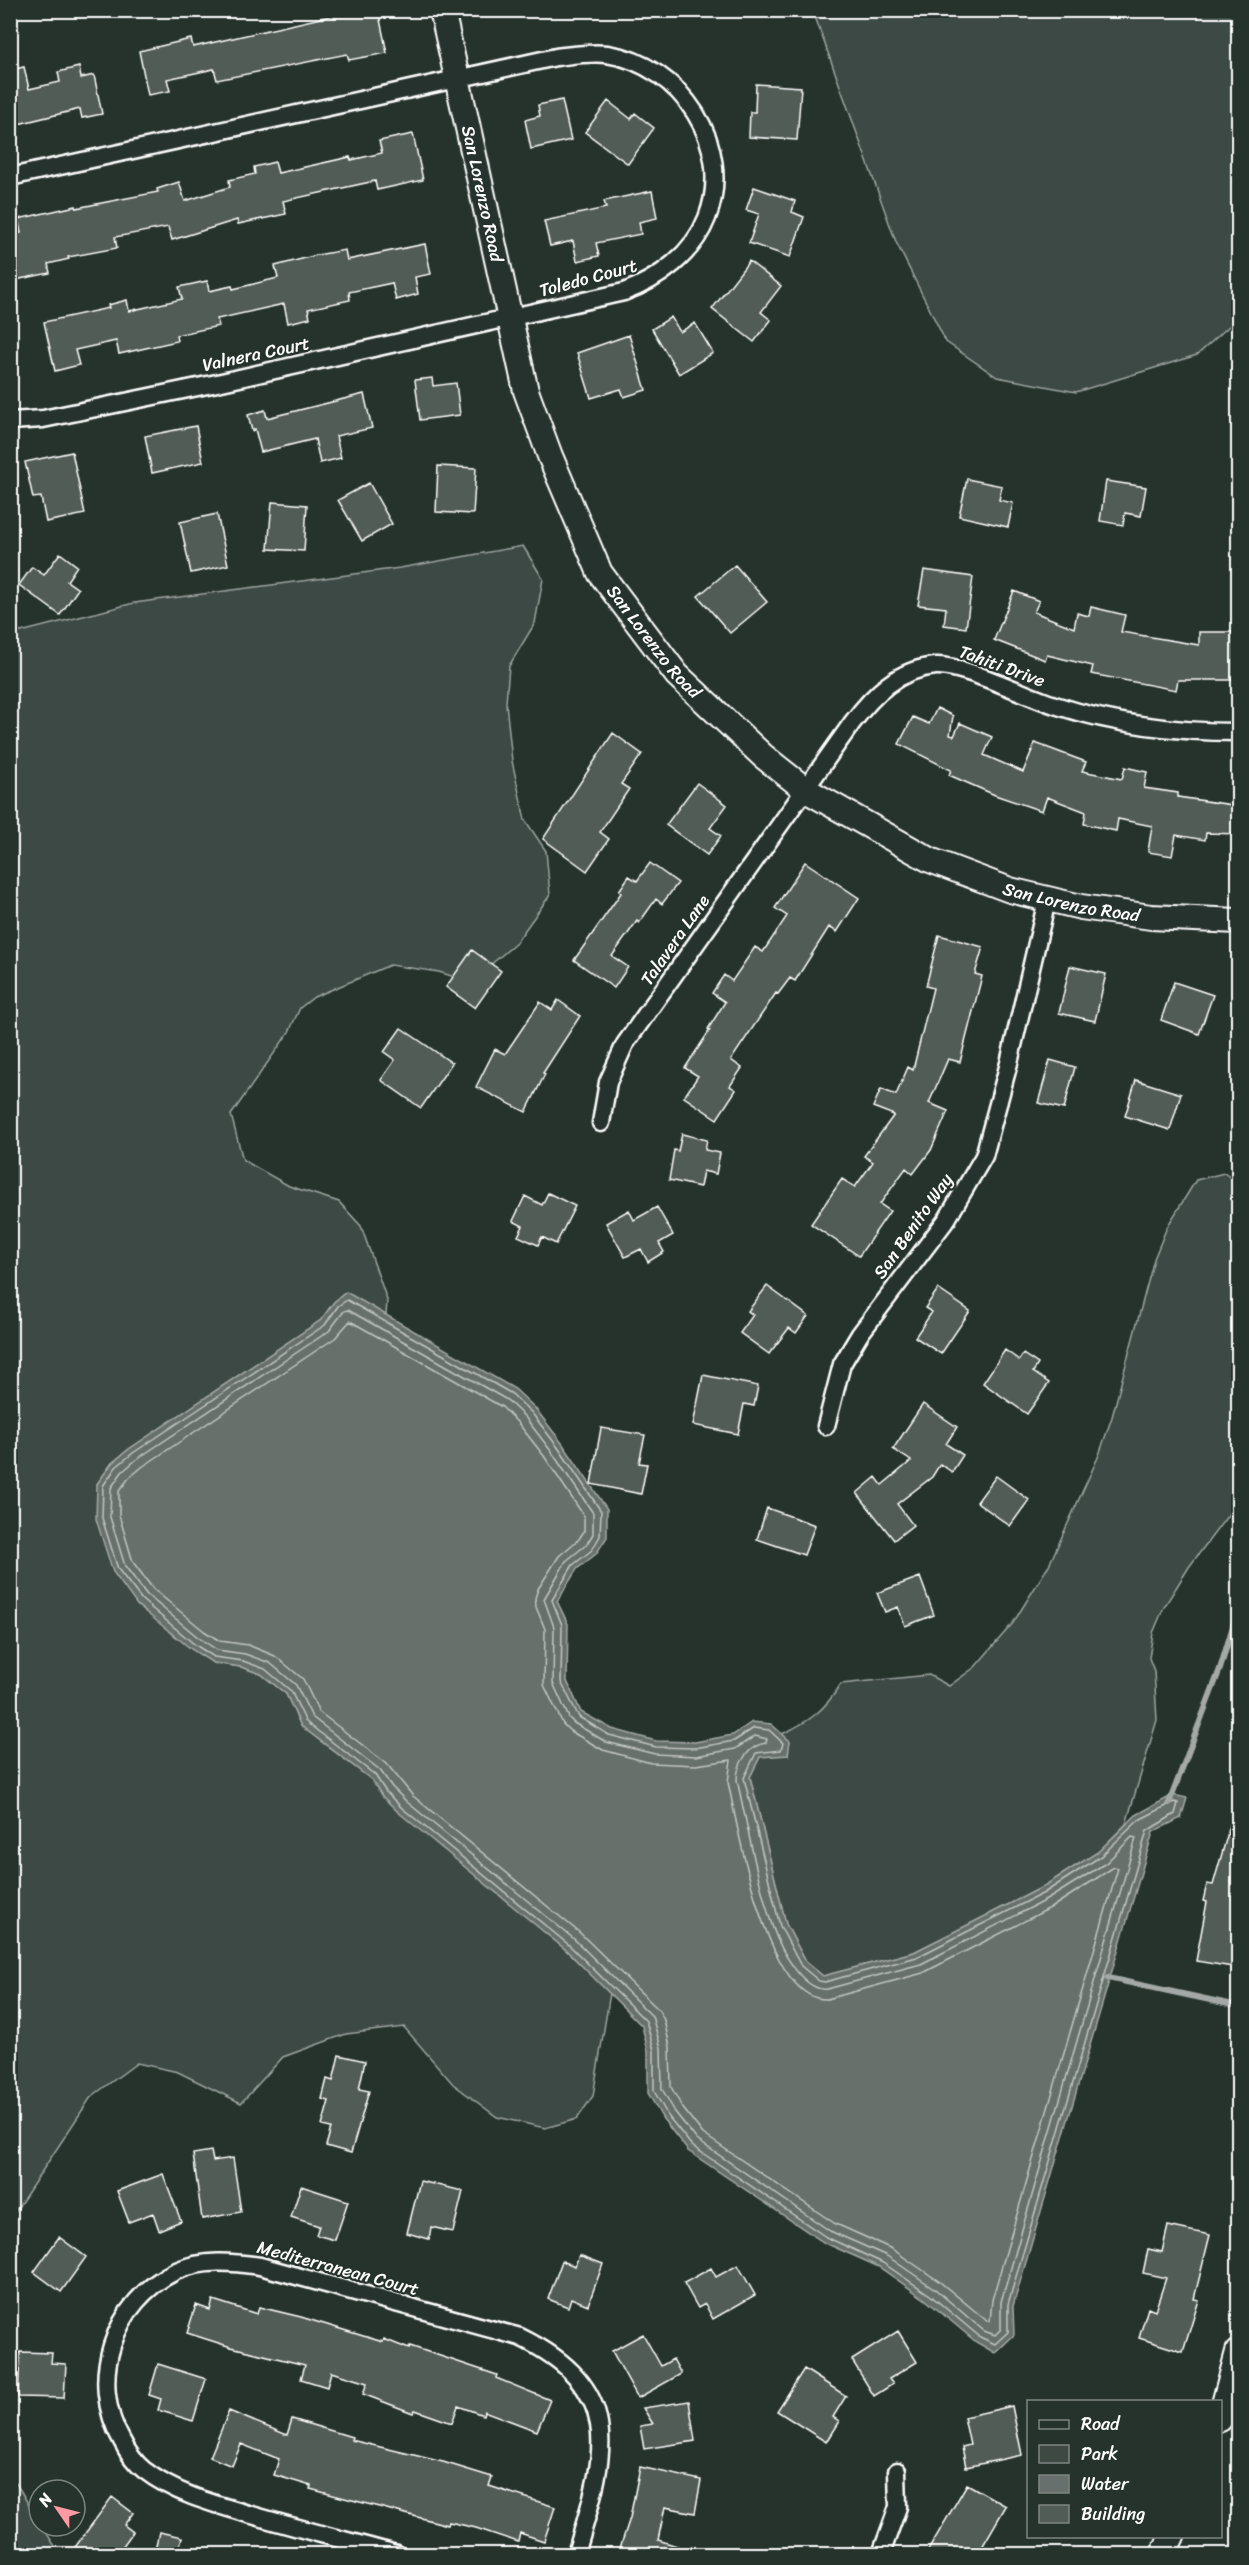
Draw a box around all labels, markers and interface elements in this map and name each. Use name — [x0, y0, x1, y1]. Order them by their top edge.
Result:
street label: San Lorenzo Road — [452, 122, 513, 266]
street label: Toledo Court — [535, 250, 641, 306]
street label: Valnera Court — [199, 327, 313, 381]
street label: San Lorenzo Road — [598, 578, 710, 708]
street label: Tahiti Drive — [954, 636, 1050, 696]
street label: San Lorenzo Road — [998, 873, 1143, 931]
street label: Talavera Lane — [632, 887, 719, 992]
street label: San Benito Way — [864, 1166, 962, 1286]
street label: Mediterranean Court — [253, 2231, 423, 2305]
legend — [1027, 2400, 1222, 2538]
text: Road — [1081, 2408, 1121, 2440]
text: Park — [1081, 2438, 1118, 2470]
text: Water — [1081, 2468, 1130, 2500]
north arrow — [27, 2478, 87, 2538]
text: N — [29, 2486, 61, 2513]
text: Building — [1081, 2498, 1145, 2530]

